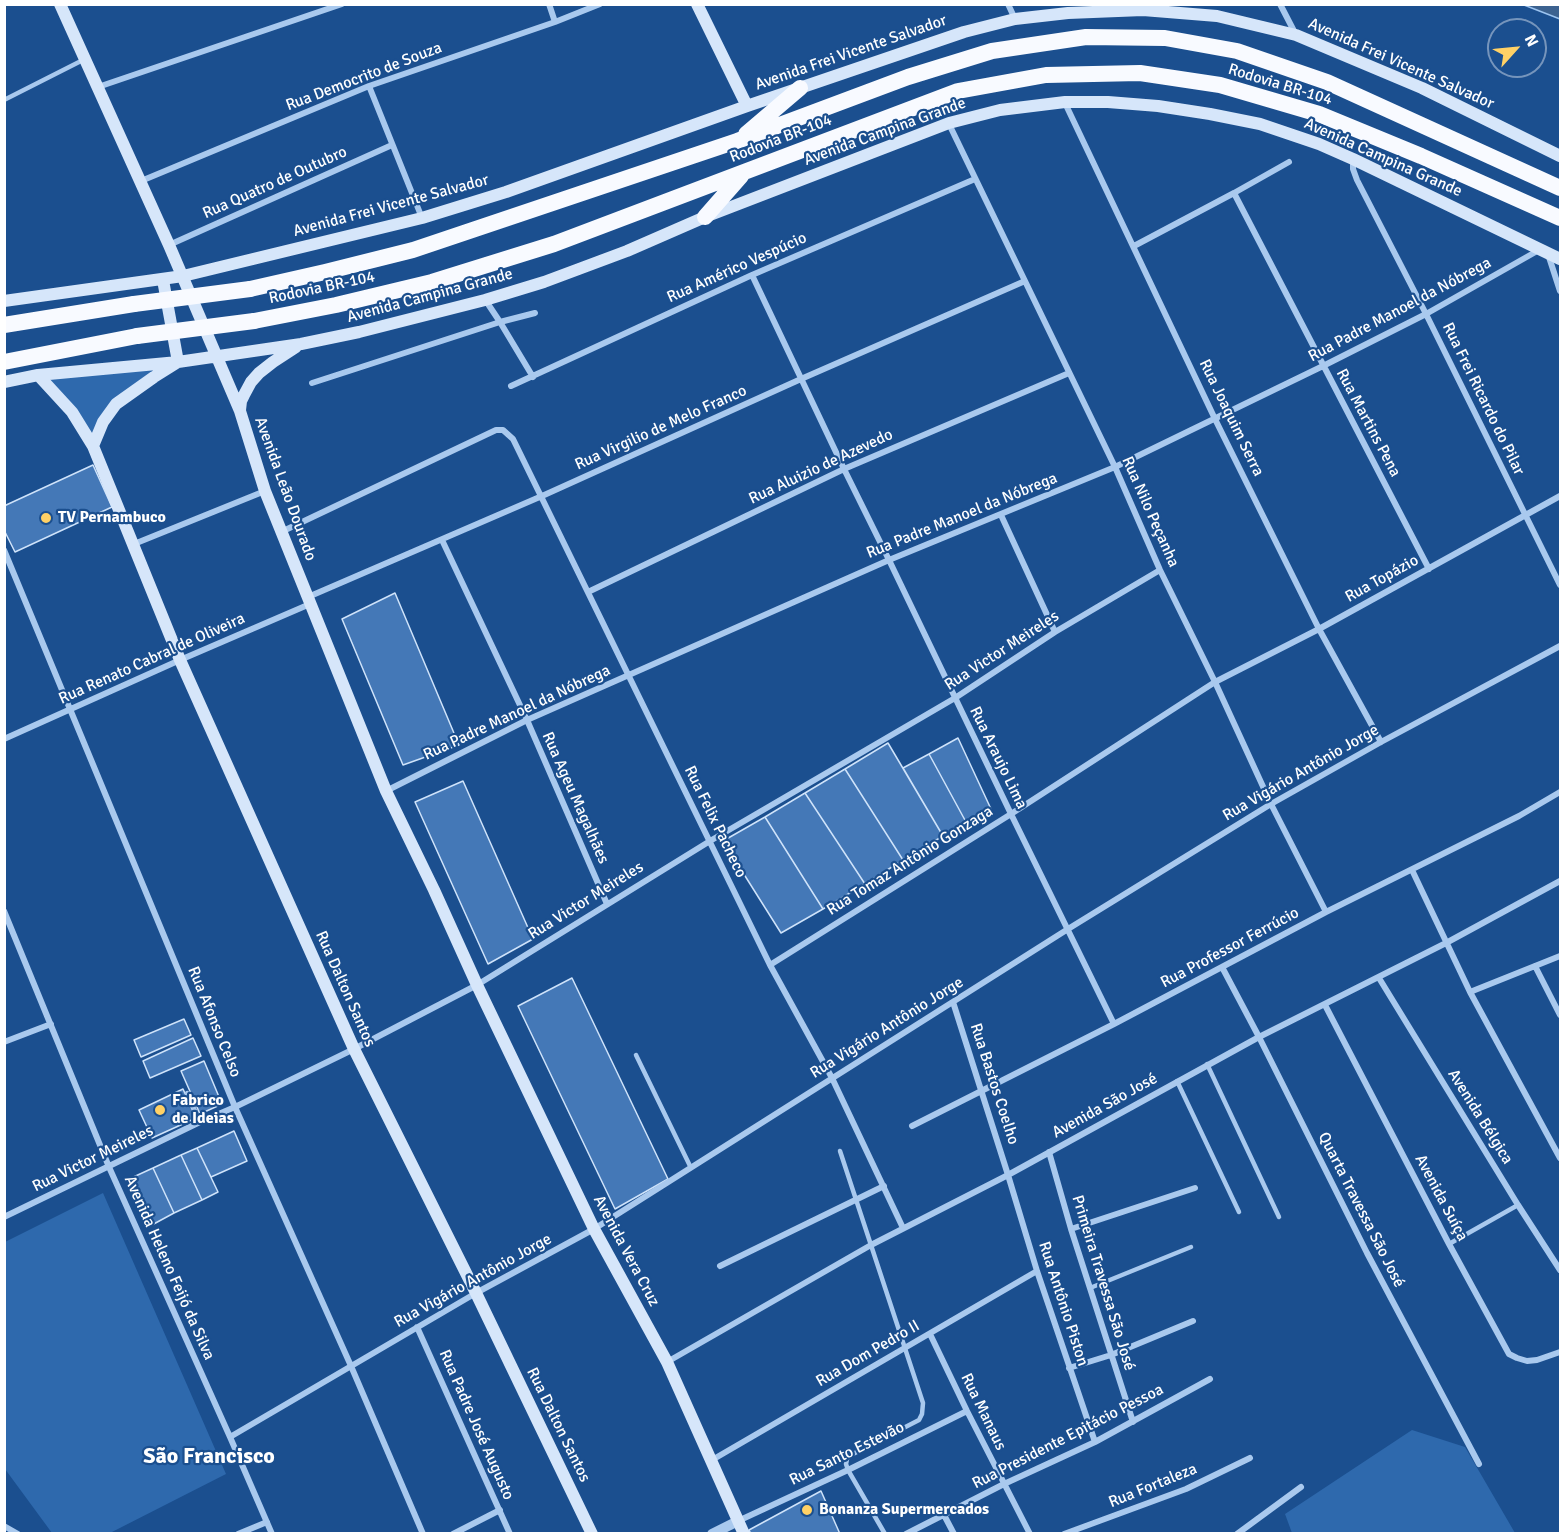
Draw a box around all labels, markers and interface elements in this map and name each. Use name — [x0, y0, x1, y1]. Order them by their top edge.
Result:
street label: Avenida Frei Vicente Salvador — [753, 11, 949, 95]
street label: Avenida Frei Vicente Salvador — [1305, 14, 1497, 114]
north arrow — [1487, 18, 1547, 78]
text: N — [1520, 31, 1543, 50]
street label: Rua Democrito de Souza — [283, 38, 445, 116]
street label: Rodovia BR-104 — [1226, 60, 1334, 110]
street label: Avenida Campina Grande — [801, 94, 969, 170]
street label: Rodovia BR-104 — [727, 111, 835, 167]
street label: Avenida Campina Grande — [1301, 115, 1465, 201]
street label: Rua Quatro de Outubro — [200, 143, 350, 223]
street label: Avenida Frei Vicente Salvador — [291, 171, 491, 241]
street label: Rua Américo Vespúcio — [664, 229, 810, 307]
street label: Rua Padre Manoel da Nóbrega — [1305, 254, 1495, 366]
street label: Avenida Campina Grande — [345, 265, 515, 327]
street label: Rodovia BR-104 — [267, 267, 377, 309]
street label: Rua Frei Ricardo do Pilar — [1438, 320, 1528, 478]
street label: Rua Joaquim Serra — [1194, 356, 1268, 480]
street label: Rua Martins Pena — [1331, 366, 1405, 480]
street label: Rua Virgilio de Melo Franco — [572, 381, 750, 475]
street label: Avenida Leão Dourado — [250, 414, 320, 564]
street label: Rua Aluizio de Azevedo — [746, 425, 896, 509]
street label: Rua Nilo Peçanha — [1117, 454, 1183, 570]
street label: Rua Padre Manoel da Nóbrega — [864, 469, 1060, 563]
place label: TV Pernambuco — [58, 508, 166, 528]
marker: TV Pernambuco — [39, 511, 53, 525]
street label: Rua Topázio — [1342, 551, 1422, 607]
street label: Rua Victor Meireles — [941, 607, 1063, 695]
street label: Rua Renato Cabral de Oliveira — [56, 609, 248, 709]
street label: Rua Padre Manoel da Nóbrega — [420, 661, 614, 765]
street label: Rua Araujo Lima — [965, 704, 1031, 812]
street label: Rua Vigário Antônio Jorge — [1220, 720, 1382, 826]
street label: Rua Ageu Magalhães — [537, 729, 613, 867]
street label: Rua Felix Pacheco — [680, 763, 750, 881]
street label: Rua Tomaz Antônio Gonzaga — [823, 802, 997, 920]
street label: Rua Victor Meireles — [525, 858, 647, 944]
street label: Rua Professor Ferrúcio — [1158, 903, 1302, 993]
street label: Rua Dalton Santos — [311, 928, 379, 1050]
street label: Rua Afonso Celso — [183, 964, 245, 1080]
street label: Rua Vigário Antônio Jorge — [807, 973, 967, 1083]
street label: Rua Bastos Coelho — [965, 1021, 1023, 1147]
street label: Avenida Bélgica — [1443, 1066, 1517, 1168]
street label: Avenida São José — [1049, 1069, 1161, 1143]
place label: Fabrico de Ideias — [172, 1091, 234, 1129]
marker: Fabrico de Ideias — [153, 1103, 167, 1117]
street label: Rua Victor Meireles — [29, 1121, 157, 1197]
street label: Quarta Travessa São José — [1314, 1129, 1408, 1291]
street label: Avenida Suíça — [1410, 1151, 1472, 1245]
street label: Avenida Heleno Feijó da Silva — [120, 1173, 218, 1363]
street label: Avenida Vera Cruz — [589, 1192, 663, 1310]
street label: Primeira Travessa São José — [1067, 1193, 1139, 1373]
street label: Rua Vigário Antônio Jorge — [391, 1230, 555, 1332]
street label: Rua Antônio Piston — [1034, 1239, 1092, 1369]
street label: Rua Dom Pedro II — [813, 1317, 923, 1391]
street label: Rua Padre José Augusto — [434, 1347, 518, 1503]
street label: Rua Dalton Santos — [522, 1365, 594, 1485]
street label: Rua Manaus — [956, 1370, 1010, 1454]
street label: Rua Presidente Epitácio Pessoa — [969, 1380, 1167, 1494]
street label: Rua Santo Estevão — [786, 1418, 908, 1490]
district label: São Francisco — [143, 1444, 275, 1470]
street label: Rua Fortaleza — [1106, 1460, 1200, 1512]
place label: Bonanza Supermercados — [819, 1500, 989, 1520]
marker: Bonanza Supermercados — [800, 1503, 814, 1517]

